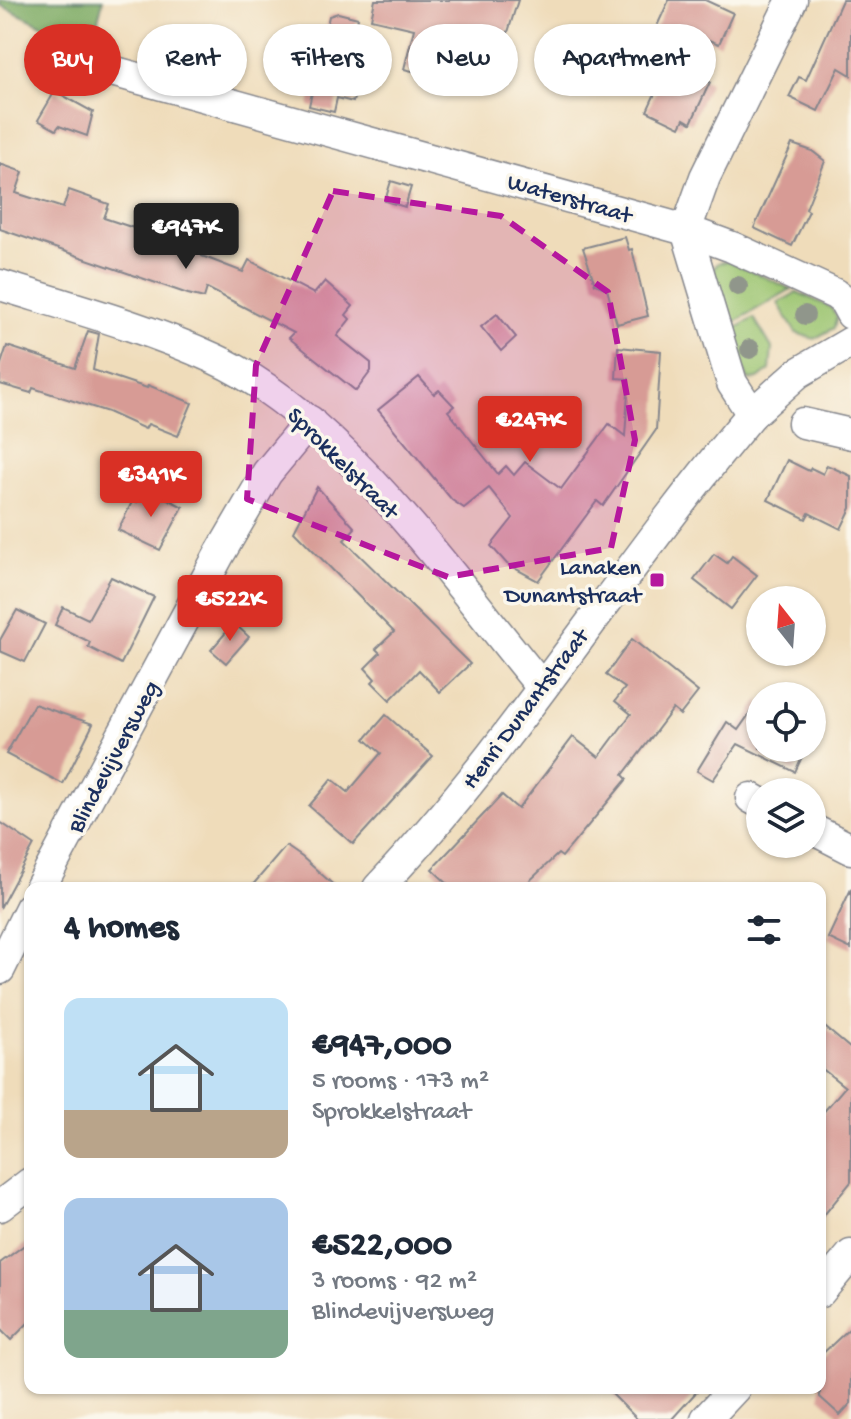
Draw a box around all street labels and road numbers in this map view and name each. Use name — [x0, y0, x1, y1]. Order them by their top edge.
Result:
street label: Waterstraat — [504, 169, 637, 233]
street label: Sprokkelstraat — [279, 402, 405, 528]
street label: Henri Dunantstraat — [457, 622, 598, 796]
street label: Blindevijversweg — [62, 677, 167, 840]

